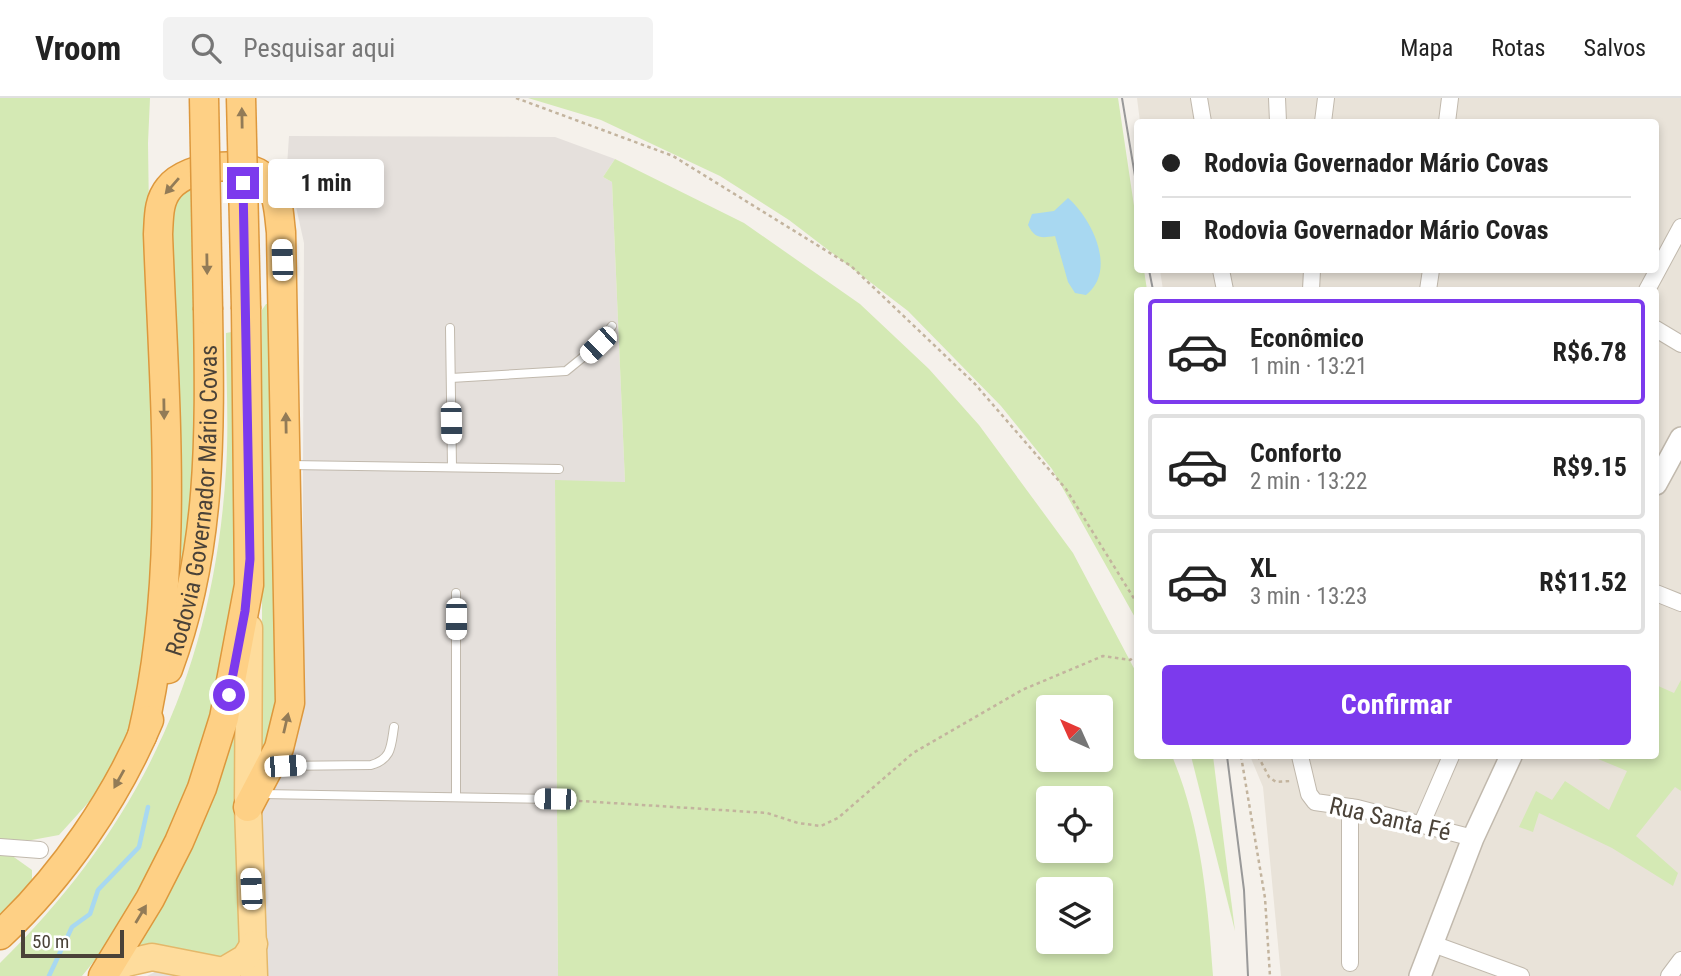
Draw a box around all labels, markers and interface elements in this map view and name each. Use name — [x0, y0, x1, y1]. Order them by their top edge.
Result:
search box — [163, 17, 653, 80]
text: Vroom — [35, 29, 121, 68]
icon: search — [187, 29, 225, 67]
text: Pesquisar aqui — [243, 33, 395, 63]
text: Mapa — [1400, 34, 1453, 62]
text: Rotas — [1491, 34, 1545, 62]
text: Salvos — [1583, 34, 1646, 62]
one-way arrow — [236, 107, 248, 129]
text: Rodovia Governador Mário Covas — [1204, 148, 1549, 178]
callout: 1 min — [268, 158, 383, 208]
route end — [227, 167, 259, 199]
text: 1 min — [300, 170, 352, 197]
one-way arrow — [164, 177, 180, 195]
text: Rodovia Governador Mário Covas — [1204, 215, 1549, 245]
car — [271, 239, 294, 281]
one-way arrow — [201, 253, 213, 275]
icon: car — [1166, 320, 1229, 383]
car — [576, 323, 621, 367]
text: Econômico — [1250, 323, 1364, 353]
text: R$6.78 — [1553, 337, 1627, 367]
street label: Rodovia Governador Mário Covas — [160, 345, 223, 659]
text: 1 min · 13:21 — [1250, 353, 1367, 380]
one-way arrow — [158, 399, 169, 421]
car — [441, 402, 462, 444]
one-way arrow — [280, 411, 292, 433]
icon: car — [1166, 435, 1229, 498]
text: Conforto — [1250, 438, 1342, 468]
text: R$9.15 — [1553, 452, 1627, 482]
text: 2 min · 13:22 — [1250, 468, 1367, 495]
icon: car — [1166, 550, 1229, 613]
text: XL — [1250, 553, 1277, 583]
text: R$11.52 — [1539, 567, 1627, 597]
text: 3 min · 13:23 — [1250, 583, 1367, 610]
car — [446, 598, 467, 640]
button: Confirmar — [1162, 665, 1631, 745]
route start — [213, 679, 245, 711]
north arrow — [1036, 695, 1113, 772]
map controls — [1036, 695, 1113, 954]
one-way arrow — [280, 712, 291, 734]
car — [264, 754, 307, 778]
one-way arrow — [113, 769, 125, 788]
button: locate — [1036, 786, 1113, 863]
car — [534, 788, 577, 810]
street label: Rua Santa Fé — [1327, 791, 1453, 847]
car — [240, 867, 263, 911]
button: layers — [1036, 877, 1113, 954]
one-way arrow — [134, 905, 147, 924]
scale bar — [21, 927, 124, 959]
text: 50 m — [32, 930, 69, 953]

